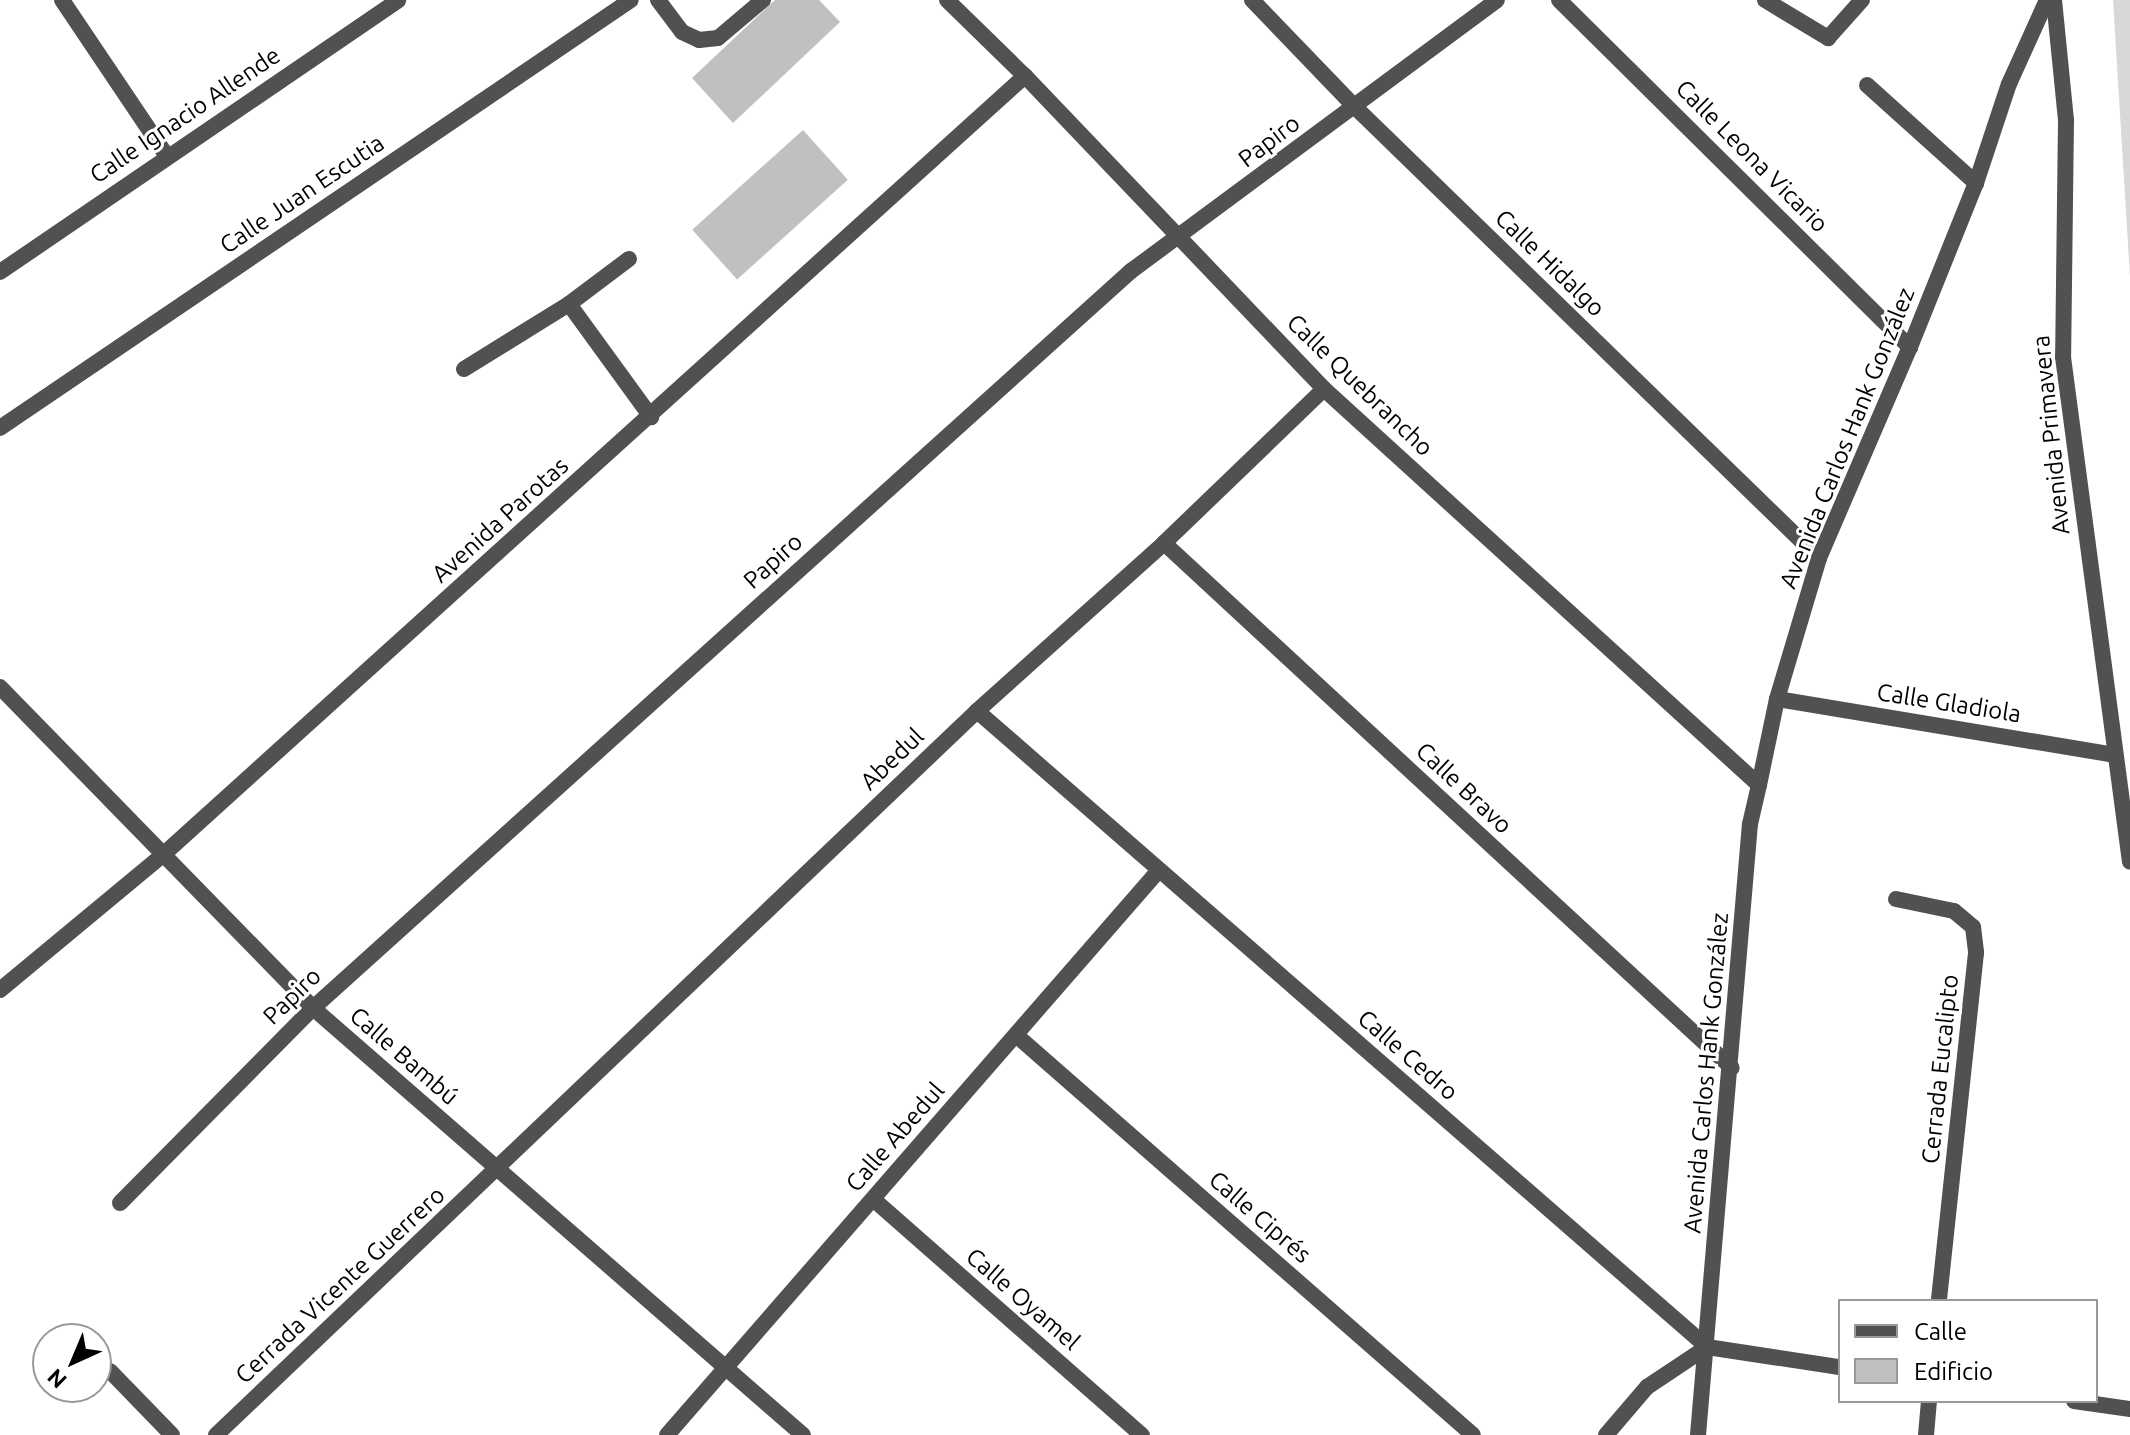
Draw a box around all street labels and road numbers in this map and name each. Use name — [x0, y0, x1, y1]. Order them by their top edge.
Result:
street label: Calle Ignacio Allende — [84, 41, 286, 189]
street label: Calle Leona Vicario — [1670, 74, 1834, 238]
street label: Papiro — [1233, 109, 1305, 173]
street label: Calle Juan Escutia — [214, 128, 390, 260]
street label: Calle Hidalgo — [1489, 204, 1611, 322]
street label: Avenida Carlos Hank González — [1773, 283, 1921, 593]
street label: Calle Quebrancho — [1281, 308, 1439, 462]
street label: Avenida Primavera — [2026, 334, 2076, 536]
street label: Avenida Parotas — [426, 451, 574, 589]
street label: Papiro — [738, 527, 808, 595]
street label: Calle Gladiola — [1875, 677, 2023, 729]
street label: Abedul — [854, 722, 930, 796]
street label: Calle Bravo — [1410, 736, 1518, 840]
street label: Avenida Carlos Hank González — [1678, 911, 1734, 1235]
street label: Papiro — [257, 962, 327, 1030]
street label: Cerrada Eucalipto — [1916, 973, 1964, 1165]
street label: Calle Bambú — [344, 1001, 464, 1111]
street label: Calle Cedro — [1352, 1004, 1464, 1106]
street label: Calle Abedul — [840, 1076, 950, 1198]
street label: Calle Ciprés — [1203, 1165, 1317, 1269]
street label: Cerrada Vicente Guerrero — [229, 1180, 451, 1390]
street label: Calle Oyamel — [960, 1242, 1086, 1356]

